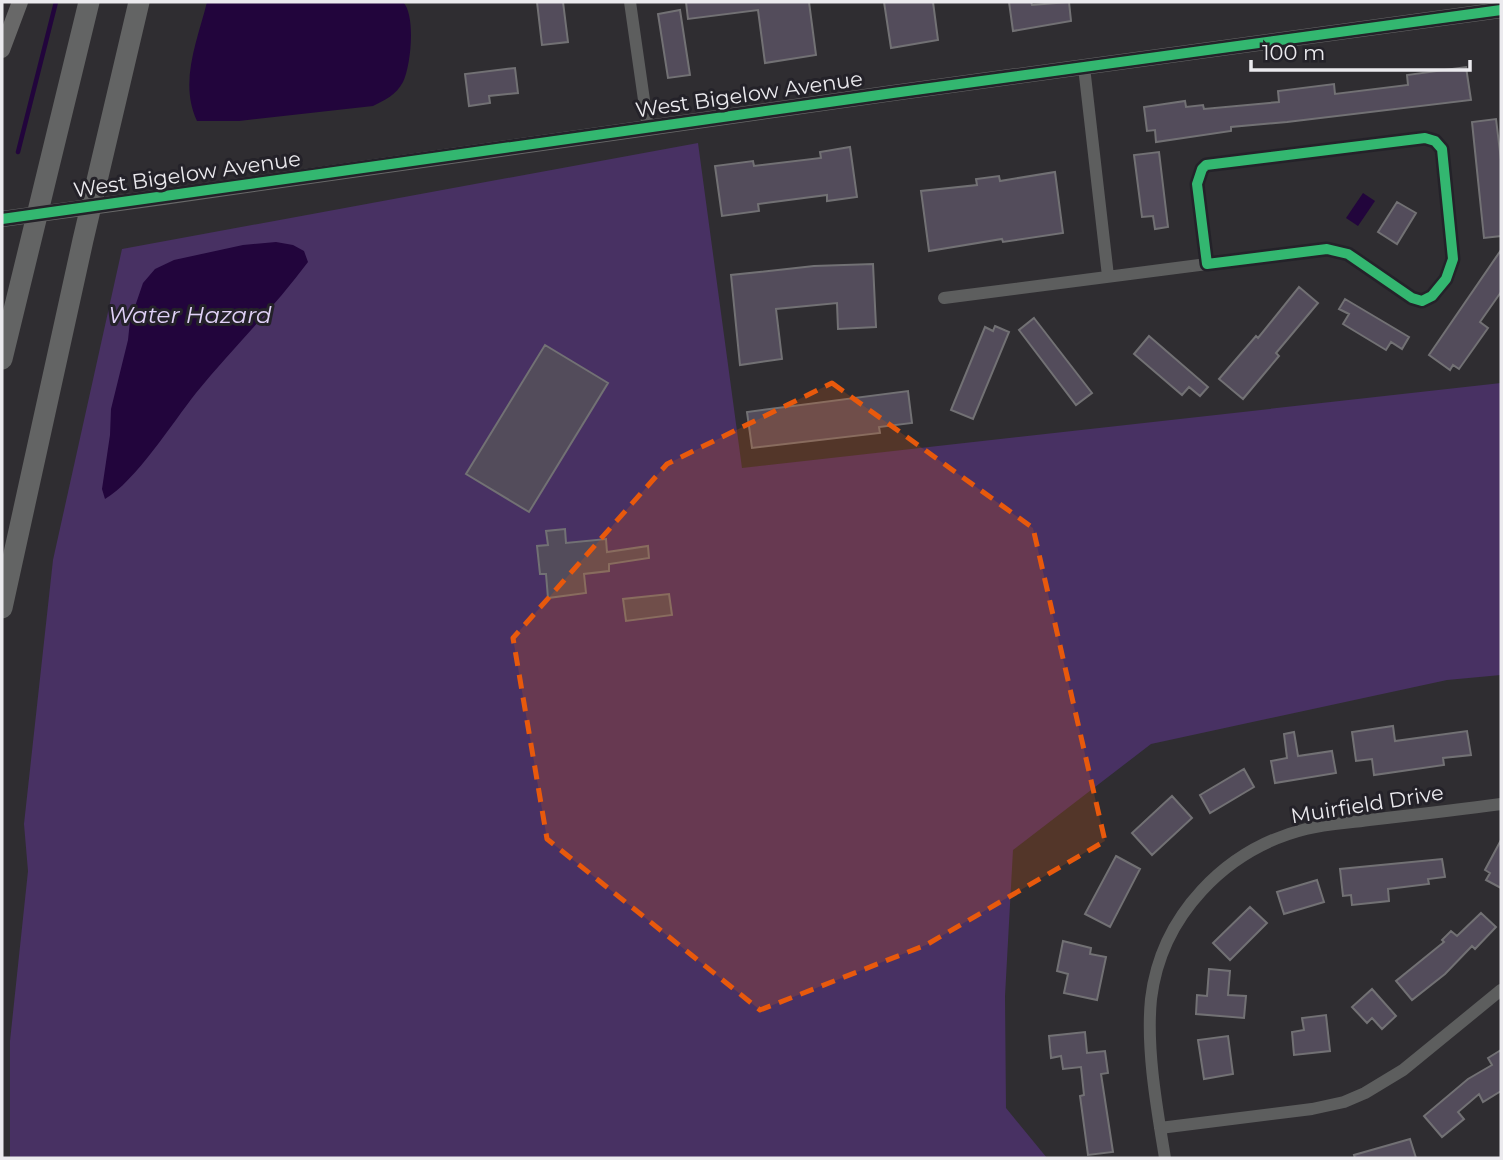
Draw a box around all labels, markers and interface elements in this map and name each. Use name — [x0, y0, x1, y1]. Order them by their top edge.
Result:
scale bar — [1251, 28, 1470, 72]
text: 100 m — [1262, 40, 1325, 65]
street label: West Bigelow Avenue — [634, 66, 864, 122]
street label: West Bigelow Avenue — [72, 146, 302, 202]
water label: Water Hazard — [108, 301, 272, 329]
street label: Muirfield Drive — [1289, 780, 1445, 828]

